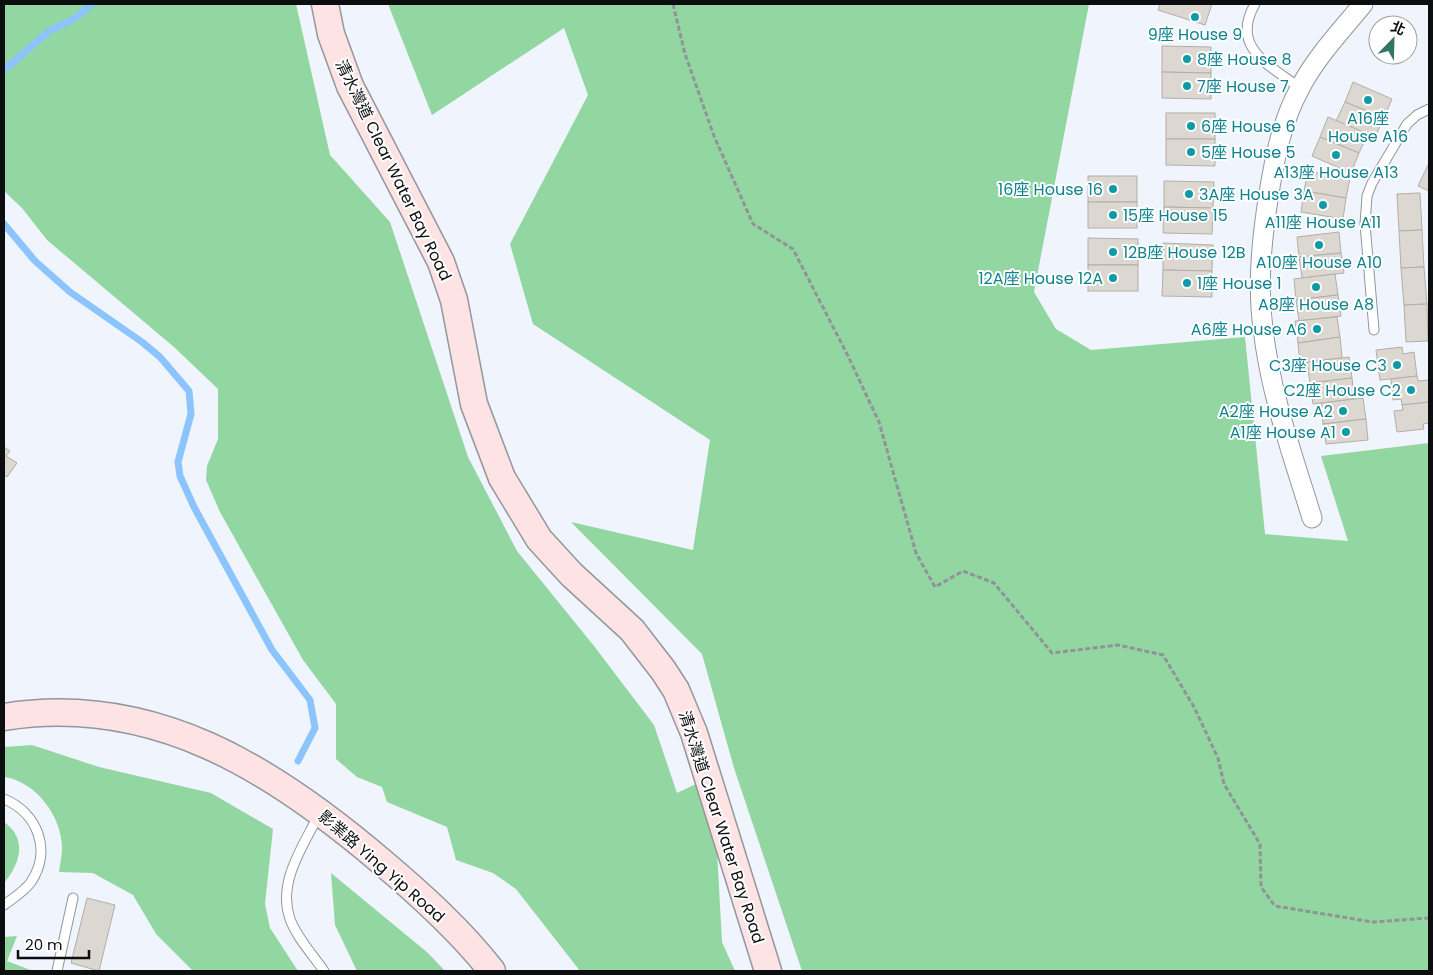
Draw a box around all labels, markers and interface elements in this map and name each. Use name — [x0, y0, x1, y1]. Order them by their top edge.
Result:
marker: 9座 House 9 — [1189, 11, 1201, 23]
north arrow — [1368, 15, 1418, 65]
text: 北 — [1388, 16, 1408, 40]
place label: 9座 House 9 — [1148, 23, 1242, 46]
place label: 8座 House 8 — [1197, 48, 1292, 71]
marker: 8座 House 8 — [1181, 53, 1193, 65]
street label: 清水灣道 Clear Water Bay Road — [330, 56, 457, 285]
place label: 7座 House 7 — [1197, 75, 1289, 98]
marker: 7座 House 7 — [1181, 80, 1193, 92]
marker: A16座 House A16 — [1362, 94, 1374, 106]
place label: A16座 House A16 — [1328, 107, 1408, 148]
place label: 6座 House 6 — [1201, 115, 1296, 138]
marker: 6座 House 6 — [1185, 120, 1197, 132]
place label: 5座 House 5 — [1201, 141, 1295, 164]
marker: 5座 House 5 — [1185, 146, 1197, 158]
marker: A13座 House A13 — [1330, 149, 1342, 161]
place label: A13座 House A13 — [1273, 161, 1399, 184]
place label: 16座 House 16 — [998, 178, 1103, 201]
marker: 16座 House 16 — [1107, 183, 1119, 195]
place label: 3A座 House 3A — [1199, 183, 1314, 206]
marker: 3A座 House 3A — [1183, 188, 1195, 200]
marker: A11座 House A11 — [1317, 199, 1329, 211]
place label: 15座 House 15 — [1123, 204, 1228, 227]
marker: 15座 House 15 — [1107, 209, 1119, 221]
place label: A11座 House A11 — [1265, 211, 1381, 234]
marker: A10座 House A10 — [1313, 239, 1325, 251]
place label: 12B座 House 12B — [1123, 241, 1246, 264]
marker: 12B座 House 12B — [1107, 246, 1119, 258]
place label: A10座 House A10 — [1256, 251, 1382, 274]
place label: 12A座 House 12A — [978, 267, 1103, 290]
marker: 12A座 House 12A — [1107, 272, 1119, 284]
place label: 1座 House 1 — [1197, 272, 1282, 295]
marker: 1座 House 1 — [1181, 277, 1193, 289]
marker: A8座 House A8 — [1310, 281, 1322, 293]
place label: A8座 House A8 — [1258, 293, 1374, 316]
place label: A6座 House A6 — [1191, 318, 1307, 341]
marker: A6座 House A6 — [1311, 323, 1323, 335]
place label: C3座 House C3 — [1269, 354, 1387, 377]
marker: C3座 House C3 — [1391, 359, 1403, 371]
place label: C2座 House C2 — [1284, 379, 1401, 402]
marker: C2座 House C2 — [1405, 384, 1417, 396]
place label: A2座 House A2 — [1219, 400, 1333, 423]
marker: A2座 House A2 — [1337, 405, 1349, 417]
place label: A1座 House A1 — [1230, 421, 1336, 444]
marker: A1座 House A1 — [1340, 426, 1352, 438]
street label: 清水灣道 Clear Water Bay Road — [673, 708, 770, 946]
street label: 影業路 Ying Yip Road — [313, 805, 450, 928]
scale bar — [18, 928, 89, 960]
text: 20 m — [25, 934, 63, 955]

